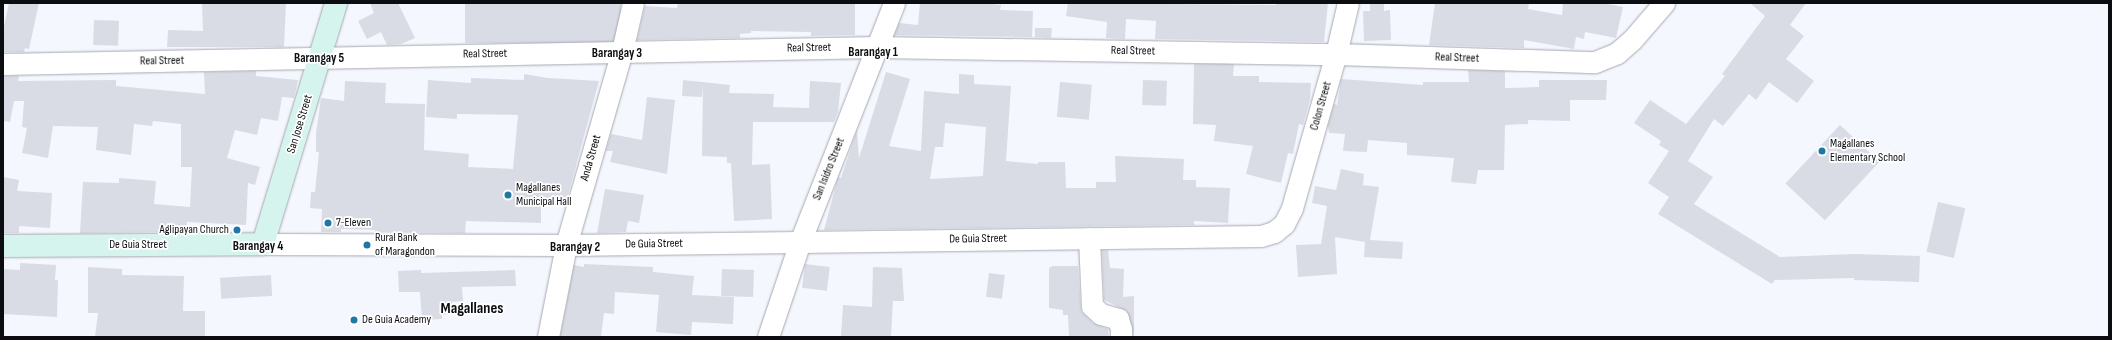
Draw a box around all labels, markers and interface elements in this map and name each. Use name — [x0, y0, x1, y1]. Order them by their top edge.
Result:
street label: Real Street — [787, 40, 831, 56]
street label: Real Street — [1111, 43, 1155, 59]
district label: Barangay 1 — [848, 44, 898, 60]
district label: Barangay 3 — [592, 45, 642, 61]
street label: Real Street — [463, 46, 507, 62]
district label: Barangay 5 — [294, 50, 344, 66]
street label: Real Street — [1435, 50, 1479, 66]
street label: Real Street — [140, 53, 184, 69]
street label: Colon Street — [1307, 80, 1335, 132]
street label: San Jose Street — [284, 93, 316, 155]
street label: Anda Street — [578, 133, 604, 183]
street label: San Isidro Street — [810, 136, 848, 202]
place label: Magallanes Elementary School — [1830, 137, 1905, 165]
marker: Magallanes Elementary School — [1817, 146, 1827, 156]
place label: Magallanes Municipal Hall — [516, 181, 571, 209]
marker: Magallanes Municipal Hall — [503, 190, 513, 200]
place label: 7-Eleven — [336, 216, 371, 230]
marker: 7-Eleven — [323, 218, 333, 228]
place label: Aglipayan Church — [159, 223, 229, 237]
marker: Aglipayan Church — [232, 225, 242, 235]
place label: Rural Bank of Maragondon — [375, 231, 435, 259]
street label: De Guia Street — [949, 231, 1007, 247]
street label: De Guia Street — [625, 236, 683, 252]
street label: De Guia Street — [109, 238, 167, 252]
district label: Barangay 4 — [233, 238, 283, 254]
district label: Barangay 2 — [550, 239, 600, 255]
marker: Rural Bank of Maragondon — [362, 240, 372, 250]
district label: Magallanes — [441, 299, 503, 319]
place label: De Guia Academy — [362, 313, 431, 327]
marker: De Guia Academy — [349, 315, 359, 325]

